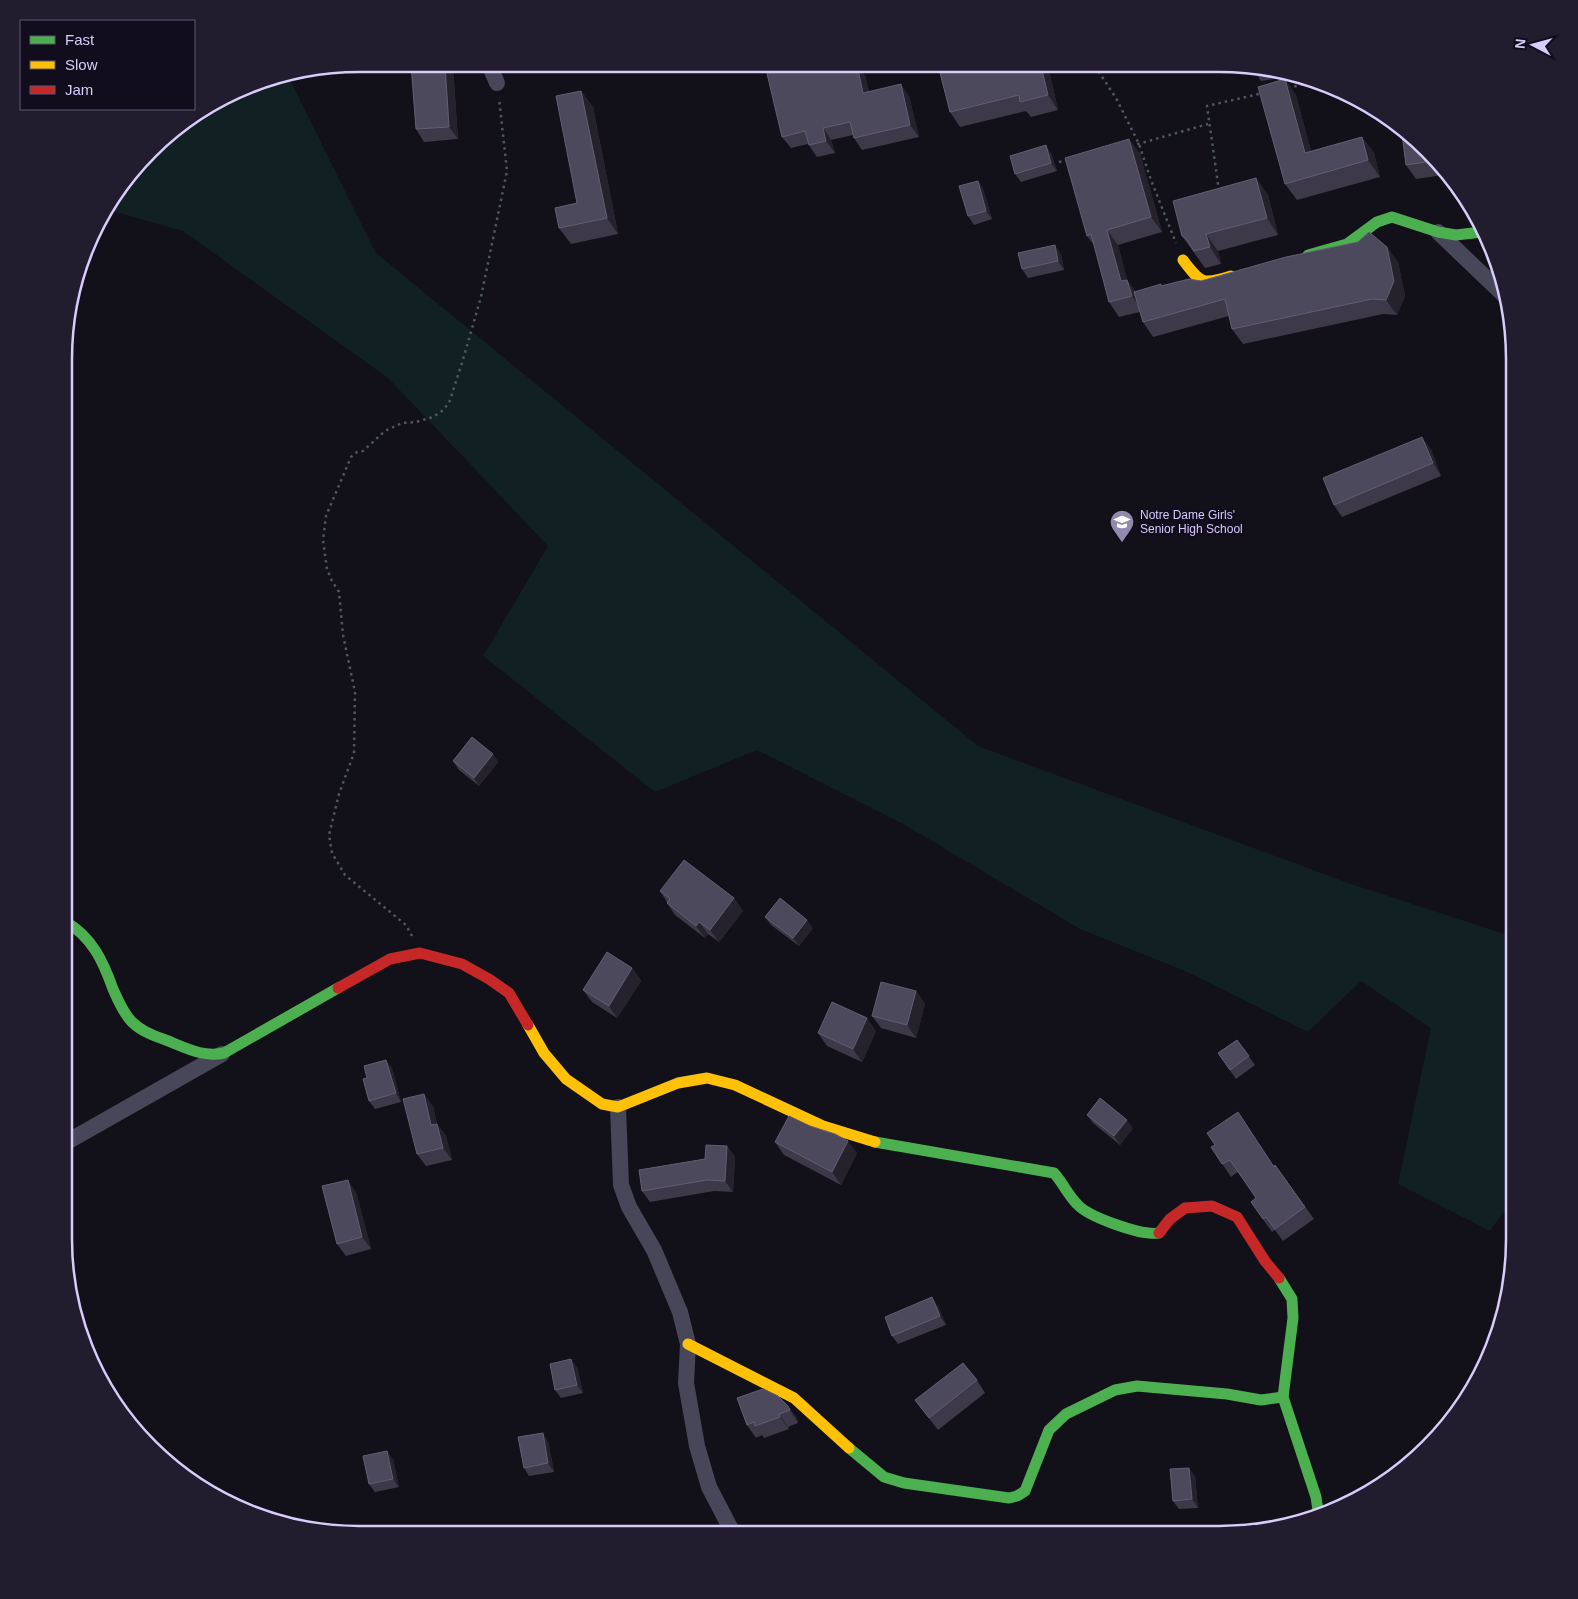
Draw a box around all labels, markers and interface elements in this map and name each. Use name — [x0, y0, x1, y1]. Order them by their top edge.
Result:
legend — [20, 20, 195, 110]
north arrow — [1508, 20, 1558, 70]
text: Fast — [65, 31, 95, 48]
text: N — [1512, 38, 1529, 50]
text: Slow — [65, 56, 98, 73]
text: Jam — [65, 81, 93, 98]
place label: Notre Dame Girls' Senior High School — [1140, 508, 1243, 536]
school or university icon: Notre Dame Girls' Senior High School — [1109, 509, 1135, 543]

